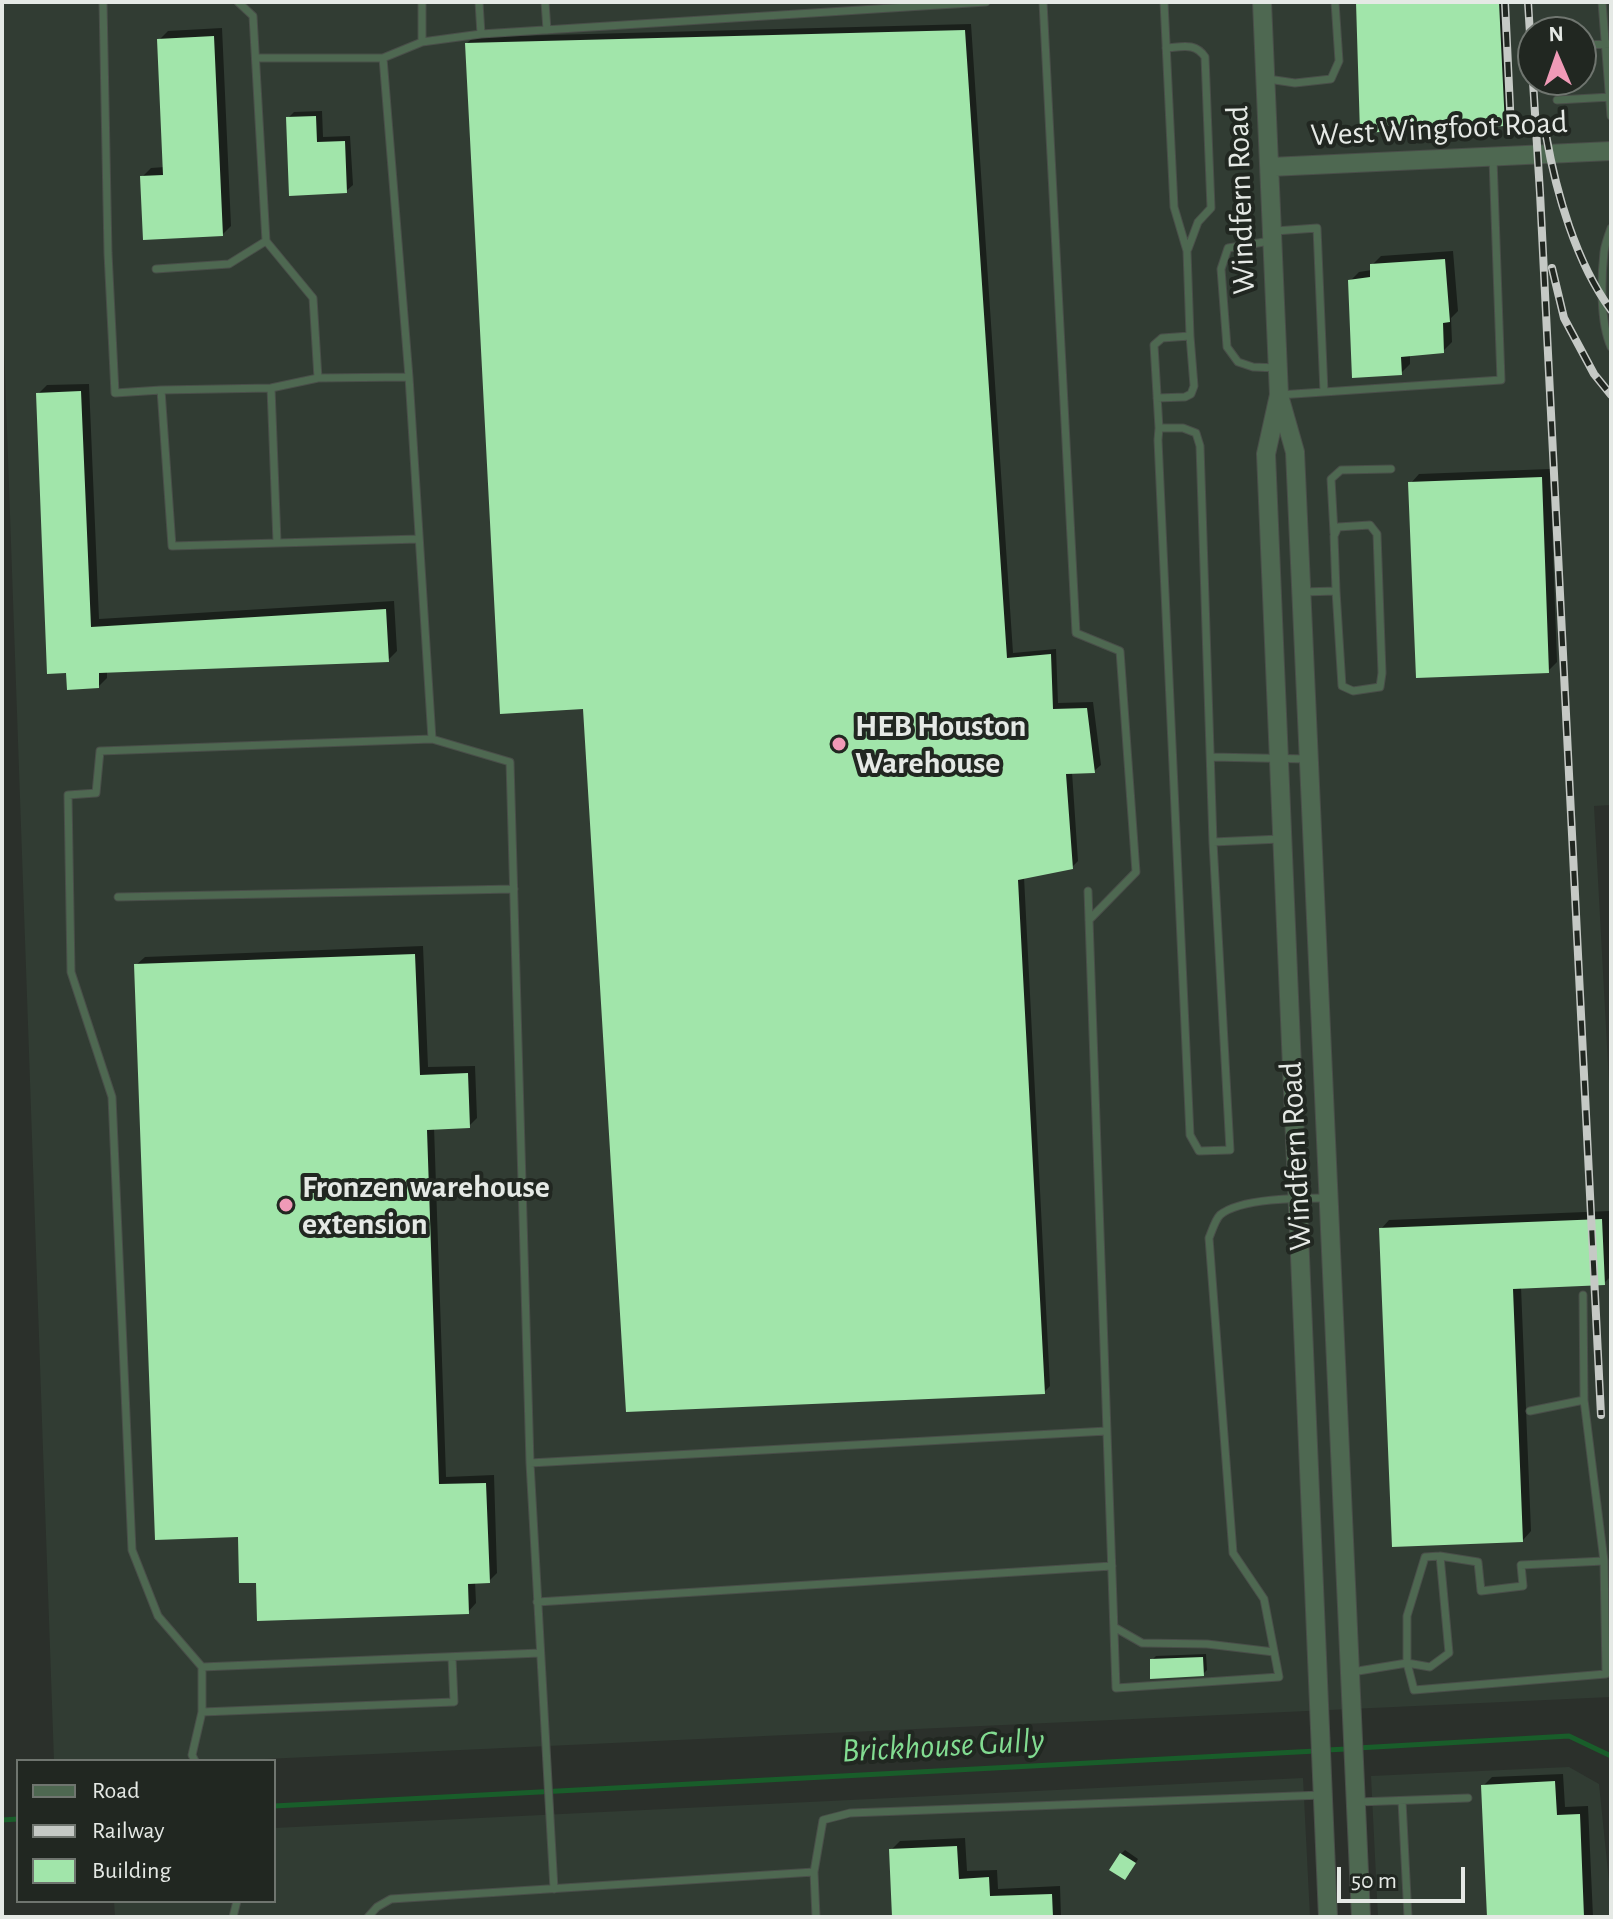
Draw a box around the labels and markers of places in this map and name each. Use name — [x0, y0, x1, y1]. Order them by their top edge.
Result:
place label: HEB Houston Warehouse — [855, 707, 1026, 782]
marker: HEB Houston Warehouse — [830, 735, 848, 753]
place label: Fronzen warehouse extension — [302, 1168, 550, 1243]
marker: Fronzen warehouse extension — [277, 1196, 295, 1214]

